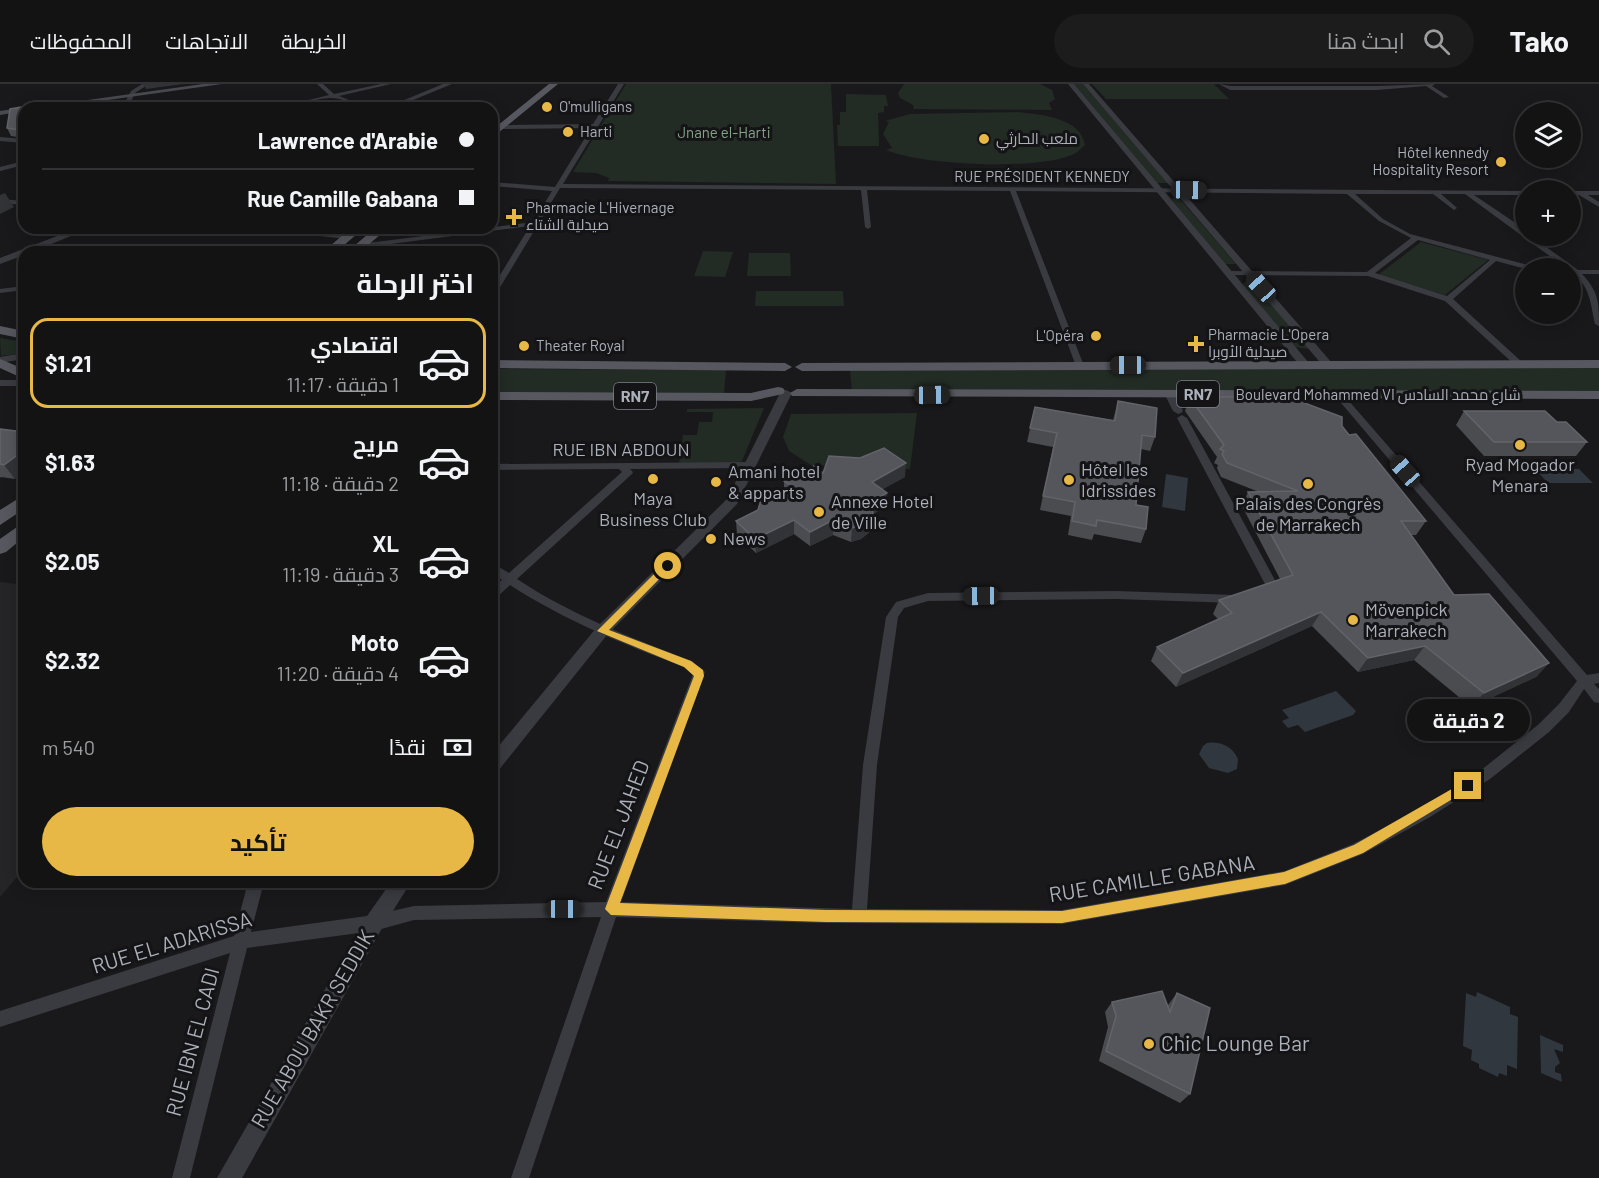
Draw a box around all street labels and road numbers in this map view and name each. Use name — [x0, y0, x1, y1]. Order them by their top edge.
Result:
street label: RUE PRÉSIDENT KENNEDY — [954, 167, 1130, 185]
road number: RN7 — [1177, 381, 1219, 407]
road number: RN7 — [614, 383, 656, 409]
street label: Boulevard Mohammed VI شارع محمد السادس — [1235, 385, 1521, 406]
street label: RUE IBN ABDOUN — [552, 438, 690, 460]
street label: RUE EL JAHED — [582, 756, 654, 893]
street label: RUE CAMILLE GABANA — [1047, 849, 1257, 906]
street label: RUE EL ADARISSA — [89, 905, 255, 978]
street label: RUE ABOU BAKR SEDDIK — [245, 925, 379, 1132]
street label: RUE IBN EL CADI — [160, 964, 223, 1119]

